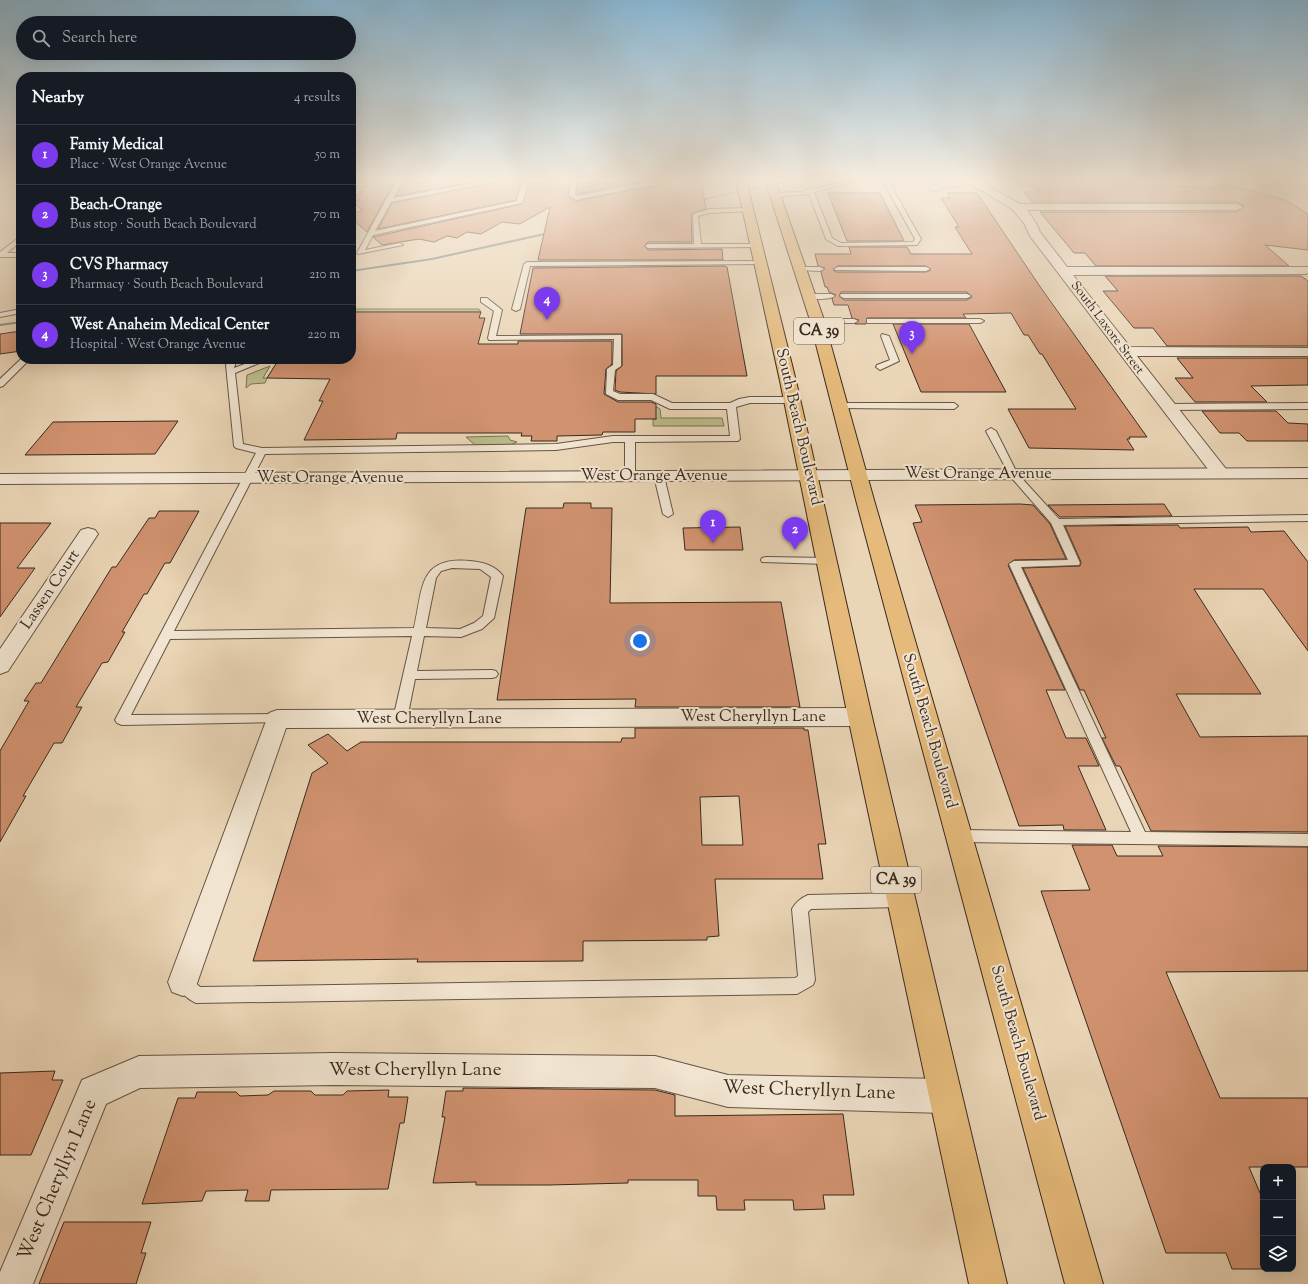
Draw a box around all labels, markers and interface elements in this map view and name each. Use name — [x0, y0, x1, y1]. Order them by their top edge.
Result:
search box — [16, 16, 356, 60]
icon: search — [30, 27, 52, 49]
text: Search here — [62, 28, 137, 49]
text: Nearby — [32, 86, 84, 110]
text: 4 results — [294, 89, 340, 107]
text: Famiy Medical — [70, 135, 163, 156]
text: 1 — [43, 146, 47, 164]
text: 50 m — [315, 146, 340, 164]
text: Place · West Orange Avenue — [70, 156, 227, 174]
text: Beach-Orange — [70, 195, 162, 216]
text: 2 — [42, 206, 48, 224]
text: 70 m — [313, 206, 340, 224]
text: Bus stop · South Beach Boulevard — [70, 216, 257, 234]
text: CVS Pharmacy — [70, 255, 169, 276]
text: 3 — [42, 266, 48, 284]
text: 210 m — [309, 266, 340, 284]
text: Pharmacy · South Beach Boulevard — [70, 276, 263, 294]
street label: South Laxore Street — [1066, 278, 1148, 379]
pin: 4 — [534, 287, 560, 320]
text: West Anaheim Medical Center — [70, 315, 269, 336]
road number: CA 39 — [794, 318, 844, 344]
pin: 3 — [899, 321, 925, 354]
text: 4 — [42, 326, 48, 344]
text: 220 m — [307, 326, 340, 344]
text: Hospital · West Orange Avenue — [70, 336, 246, 354]
street label: South Beach Boulevard — [769, 346, 827, 508]
street label: West Orange Avenue — [904, 463, 1052, 486]
street label: West Orange Avenue — [580, 465, 728, 488]
street label: West Orange Avenue — [256, 467, 404, 490]
pin: 1 — [700, 510, 726, 543]
pin: 2 — [782, 517, 808, 550]
street label: Lassen Court — [16, 545, 86, 634]
your location — [630, 631, 650, 651]
street label: South Beach Boulevard — [896, 651, 962, 811]
street label: West Cheryllyn Lane — [680, 706, 826, 729]
street label: West Cheryllyn Lane — [356, 708, 502, 731]
road number: CA 39 — [871, 867, 921, 893]
street label: South Beach Boulevard — [984, 963, 1050, 1123]
street label: West Cheryllyn Lane — [328, 1057, 502, 1084]
street label: West Cheryllyn Lane — [722, 1074, 896, 1108]
street label: West Cheryllyn Lane — [12, 1095, 104, 1265]
map controls — [1260, 1164, 1296, 1272]
button: + — [1260, 1164, 1296, 1200]
button: − — [1260, 1200, 1296, 1236]
button: layers — [1260, 1236, 1296, 1272]

